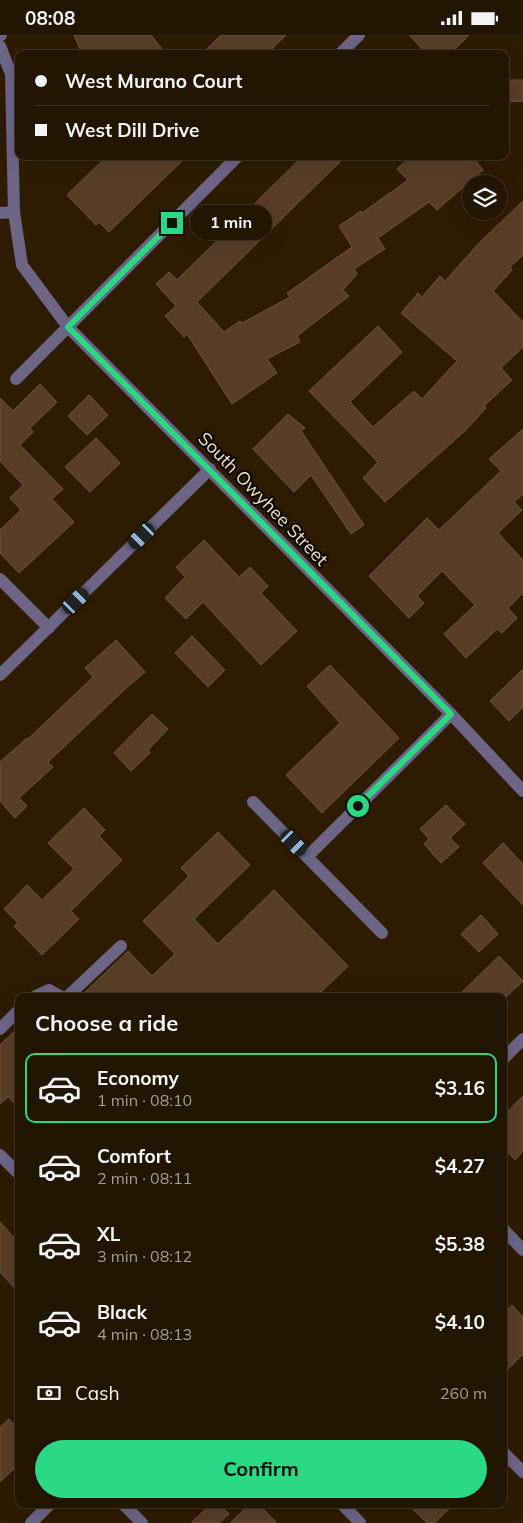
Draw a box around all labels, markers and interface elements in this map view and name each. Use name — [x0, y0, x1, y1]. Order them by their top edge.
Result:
text: 08:08 — [25, 6, 75, 30]
text: West Murano Court — [65, 69, 242, 93]
text: West Dill Drive — [65, 118, 199, 142]
map controls — [462, 175, 507, 220]
button: layers — [462, 175, 507, 220]
callout: 1 min — [190, 205, 272, 241]
route end — [161, 212, 183, 234]
text: 1 min — [210, 212, 252, 232]
street label: South Owyhee Street — [193, 427, 333, 570]
car — [125, 520, 158, 552]
car — [59, 585, 92, 617]
route start — [347, 795, 369, 817]
car — [278, 827, 309, 859]
text: Choose a ride — [35, 1009, 178, 1037]
icon: car — [37, 1066, 82, 1111]
text: Economy — [97, 1066, 179, 1090]
text: $3.16 — [435, 1076, 485, 1100]
text: 1 min · 08:10 — [97, 1090, 192, 1110]
icon: car — [37, 1144, 82, 1189]
text: Comfort — [97, 1144, 171, 1168]
text: $4.27 — [435, 1154, 485, 1178]
text: 2 min · 08:11 — [97, 1168, 192, 1188]
icon: car — [37, 1222, 82, 1267]
text: XL — [97, 1222, 120, 1246]
text: $5.38 — [435, 1232, 485, 1256]
text: 3 min · 08:12 — [97, 1246, 192, 1266]
icon: car — [37, 1300, 82, 1345]
text: Black — [97, 1300, 147, 1324]
text: $4.10 — [435, 1310, 485, 1334]
text: 4 min · 08:13 — [97, 1324, 192, 1344]
icon: cash — [35, 1379, 63, 1407]
text: Cash — [75, 1381, 120, 1405]
text: 260 m — [440, 1383, 487, 1403]
button: Confirm — [35, 1440, 487, 1498]

